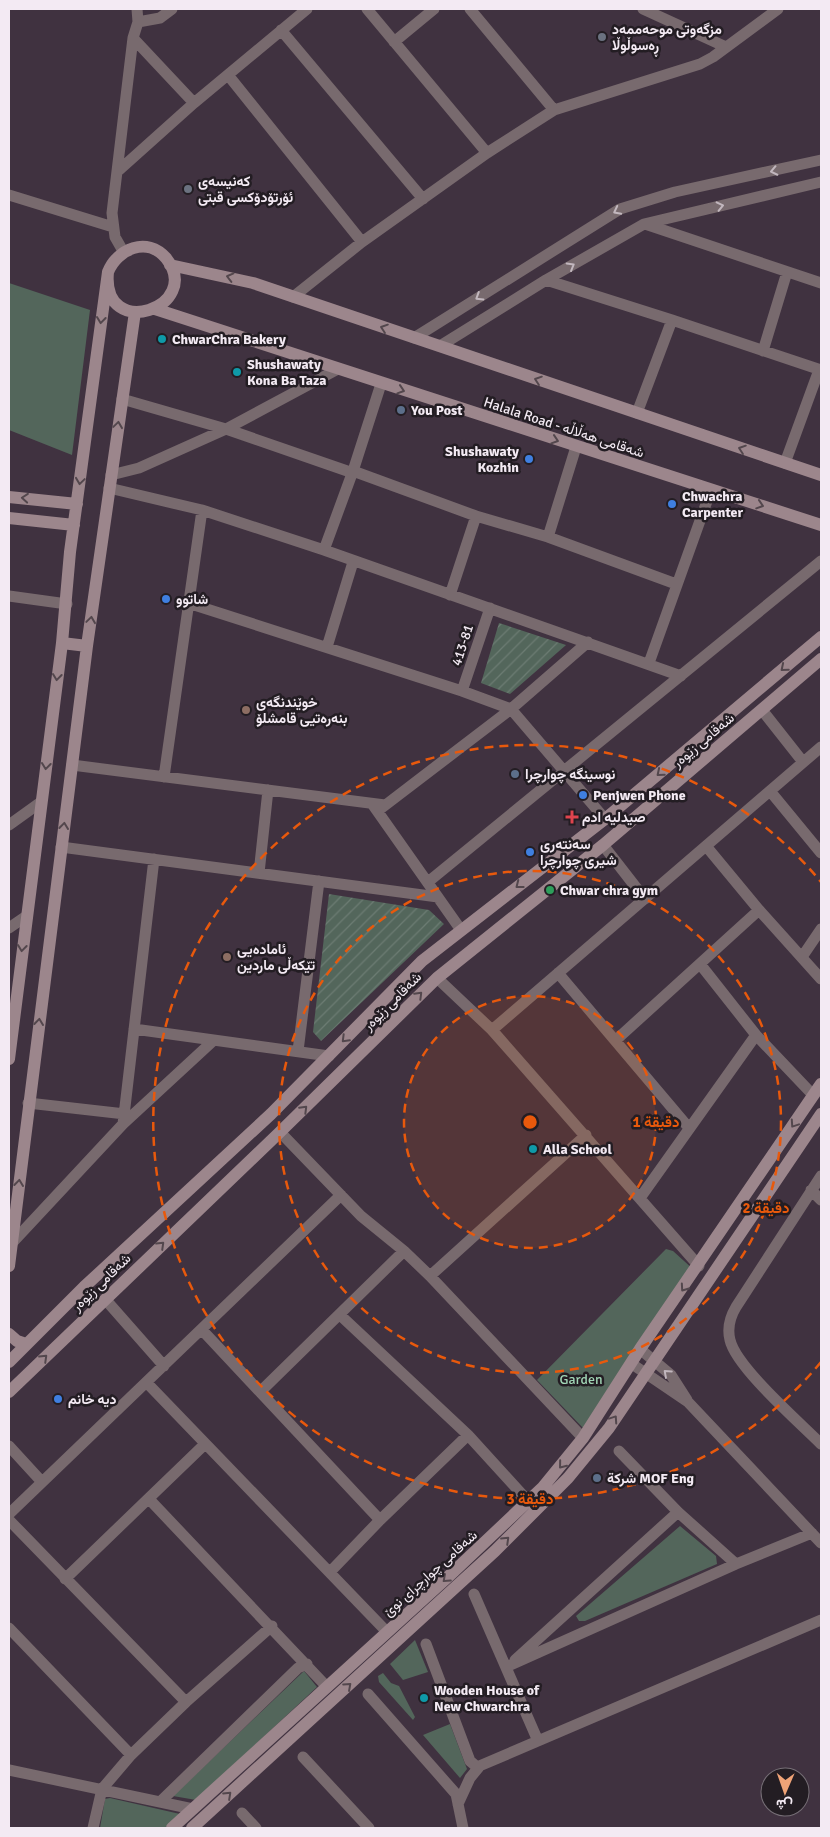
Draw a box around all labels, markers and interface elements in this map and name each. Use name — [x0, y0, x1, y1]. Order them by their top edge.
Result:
place label: مزگەوتی موحەممەد ڕەسوڵوڵا — [612, 21, 722, 57]
marker: مزگەوتی موحەممەد ڕەسوڵوڵا — [596, 31, 608, 43]
one-way arrow — [769, 165, 778, 175]
place label: کەنیسەی ئۆرتۆدۆکسی قبتی — [198, 173, 293, 206]
marker: کەنیسەی ئۆرتۆدۆکسی قبتی — [182, 183, 194, 195]
one-way arrow — [715, 201, 724, 212]
one-way arrow — [613, 205, 622, 215]
one-way arrow — [565, 262, 574, 272]
one-way arrow — [226, 272, 234, 283]
one-way arrow — [475, 290, 484, 300]
one-way arrow — [96, 317, 107, 325]
one-way arrow — [381, 323, 389, 333]
place label: ChwarChra Bakery — [172, 331, 286, 348]
marker: ChwarChra Bakery — [156, 333, 168, 345]
place label: Shushawaty Kona Ba Taza — [247, 356, 326, 389]
marker: Shushawaty Kona Ba Taza — [231, 366, 243, 378]
one-way arrow — [534, 376, 543, 386]
one-way arrow — [396, 385, 404, 395]
street label: Halala Road - شەقامی هەڵاڵە — [482, 393, 646, 461]
place label: You Post — [410, 402, 463, 419]
marker: You Post — [395, 404, 407, 416]
one-way arrow — [113, 420, 123, 429]
one-way arrow — [551, 435, 559, 445]
place label: Shushawaty Kozhin — [445, 443, 519, 476]
one-way arrow — [738, 444, 747, 454]
marker: Shushawaty Kozhin — [523, 453, 535, 465]
one-way arrow — [75, 478, 86, 486]
place label: Chwachra Carpenter — [682, 488, 743, 521]
one-way arrow — [21, 493, 29, 504]
marker: Chwachra Carpenter — [666, 498, 678, 510]
one-way arrow — [755, 500, 764, 510]
place label: شاتوو — [176, 591, 208, 608]
marker: شاتوو — [160, 593, 172, 605]
one-way arrow — [85, 616, 95, 625]
street label: 413-81 — [448, 622, 477, 668]
one-way arrow — [781, 662, 790, 671]
one-way arrow — [53, 673, 63, 682]
place label: خوێندنگەی بنەرەتیی قامشلۆ — [256, 694, 348, 727]
marker: خوێندنگەی بنەرەتیی قامشلۆ — [240, 704, 252, 716]
street label: شەقامی زێوەر — [668, 710, 738, 772]
one-way arrow — [41, 763, 52, 771]
place label: نوسینگە چوارچرا — [525, 766, 615, 784]
one-way arrow — [656, 767, 665, 776]
marker: نوسینگە چوارچرا — [509, 768, 521, 780]
place label: Penjwen Phone — [593, 787, 686, 804]
marker: Penjwen Phone — [577, 789, 589, 801]
place label: صیدلیە ادم — [582, 809, 646, 826]
marker: صیدلیە ادم — [566, 811, 578, 823]
one-way arrow — [58, 821, 69, 829]
place label: سەنتەری شیری چوارچرا — [540, 836, 617, 870]
marker: سەنتەری شیری چوارچرا — [524, 846, 536, 858]
one-way arrow — [516, 880, 525, 888]
place label: Chwar chra gym — [560, 882, 658, 899]
marker: Chwar chra gym — [544, 884, 556, 896]
place label: ئامادەیی تێکەڵی ماردین — [237, 941, 316, 974]
one-way arrow — [17, 945, 28, 953]
marker: ئامادەیی تێکەڵی ماردین — [221, 951, 233, 963]
street label: شەقامی زێوەر — [359, 969, 425, 1035]
one-way arrow — [414, 992, 423, 1001]
one-way arrow — [33, 1018, 44, 1026]
one-way arrow — [342, 1033, 351, 1042]
one-way arrow — [298, 1106, 307, 1115]
centre of rings — [521, 1113, 539, 1131]
text: 1 دقيقة — [633, 1113, 679, 1131]
one-way arrow — [791, 1119, 800, 1128]
place label: Alla School — [543, 1141, 612, 1158]
marker: Alla School — [527, 1143, 539, 1155]
one-way arrow — [13, 1179, 24, 1187]
text: 2 دقيقة — [743, 1199, 789, 1217]
one-way arrow — [155, 1242, 164, 1251]
street label: شەقامی زێوەر — [67, 1250, 134, 1315]
one-way arrow — [681, 1282, 689, 1291]
one-way arrow — [38, 1355, 47, 1364]
one-way arrow — [664, 1370, 673, 1379]
park label: Garden — [559, 1371, 603, 1388]
place label: دیە خانم — [68, 1391, 117, 1408]
marker: دیە خانم — [52, 1393, 64, 1405]
one-way arrow — [608, 1416, 617, 1425]
one-way arrow — [559, 1459, 567, 1468]
place label: شركة MOF Eng — [607, 1470, 695, 1487]
marker: شركة MOF Eng — [591, 1472, 603, 1484]
text: 3 دقيقة — [507, 1490, 553, 1508]
street label: شەقامی چوارچرای نوێ — [380, 1527, 482, 1621]
one-way arrow — [501, 1537, 510, 1546]
one-way arrow — [443, 1573, 452, 1582]
place label: Wooden House of New Chwarchra — [434, 1682, 540, 1715]
one-way arrow — [342, 1683, 351, 1692]
marker: Wooden House of New Chwarchra — [418, 1692, 430, 1704]
north arrow — [760, 1767, 810, 1817]
one-way arrow — [222, 1792, 231, 1801]
text: ش — [776, 1796, 793, 1813]

